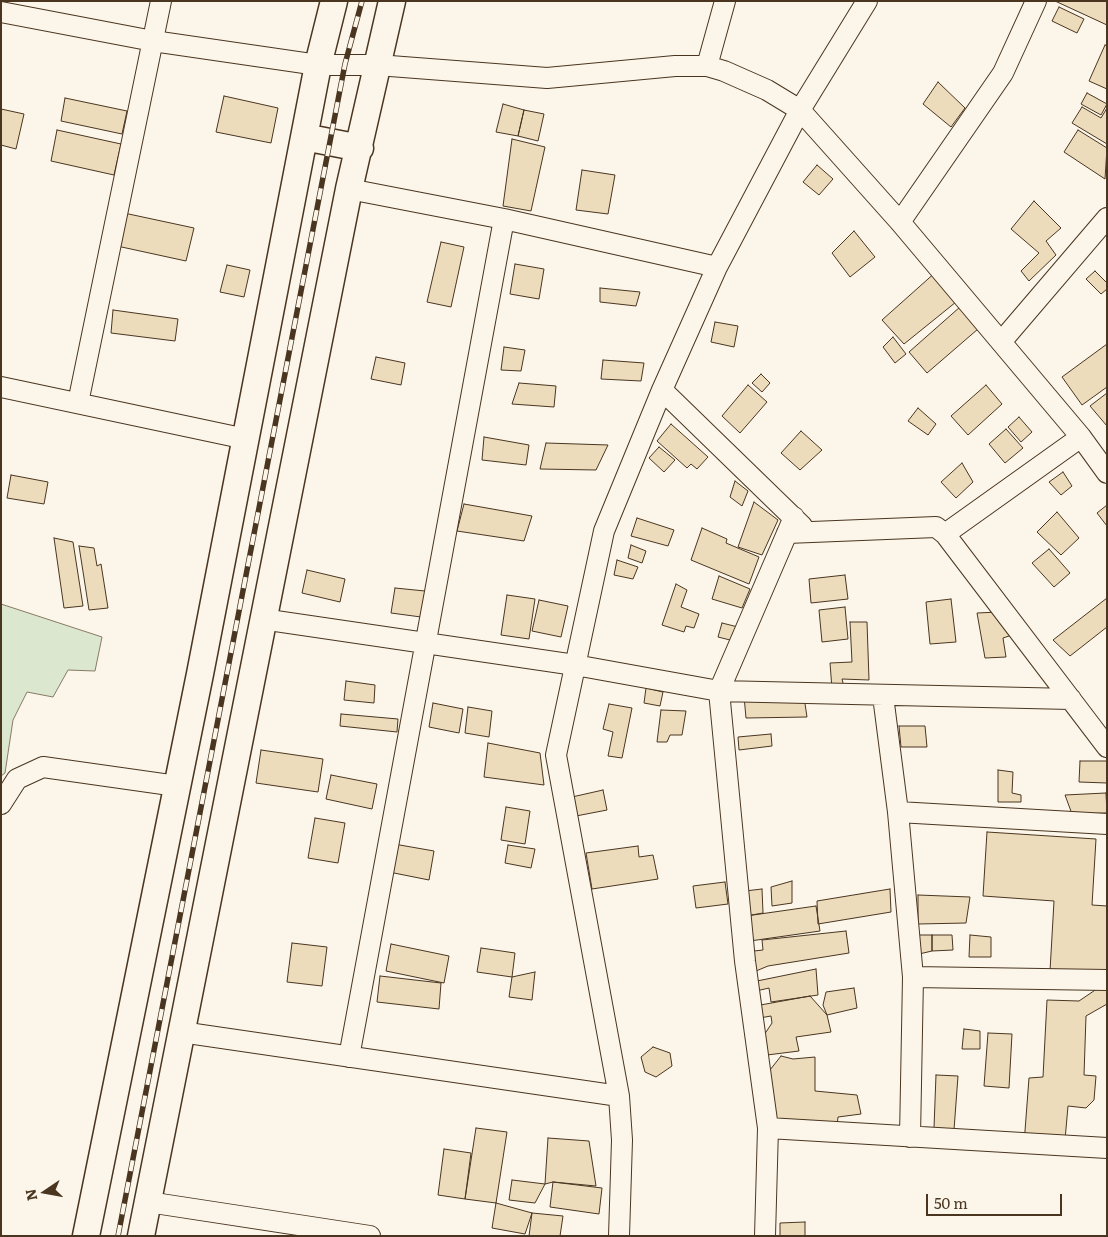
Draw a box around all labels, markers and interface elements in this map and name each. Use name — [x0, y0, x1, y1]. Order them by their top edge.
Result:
north arrow — [20, 1167, 70, 1217]
scale bar — [928, 1184, 1064, 1216]
text: N — [19, 1187, 41, 1203]
text: 50 m — [934, 1191, 968, 1214]

